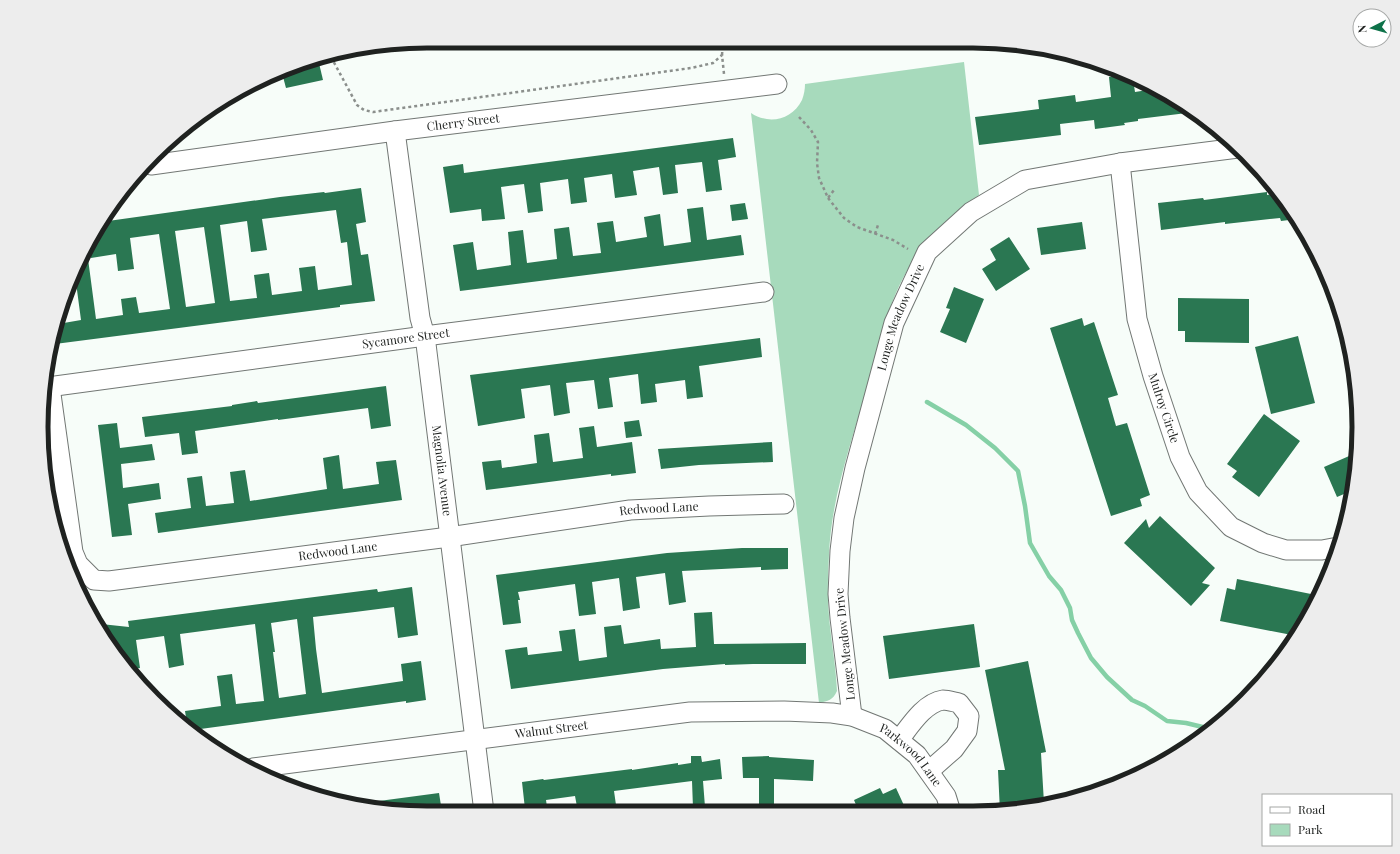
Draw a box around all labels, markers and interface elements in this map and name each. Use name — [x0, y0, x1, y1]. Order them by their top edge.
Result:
north arrow — [1352, 8, 1392, 48]
text: N — [1354, 24, 1369, 34]
street label: Cherry Street — [426, 109, 501, 134]
street label: Longe Meadow Drive — [873, 261, 927, 372]
street label: Sycamore Street — [361, 324, 451, 351]
street label: Mulroy Circle — [1145, 371, 1184, 445]
street label: Magnolia Avenue — [429, 424, 456, 517]
street label: Redwood Lane — [618, 498, 699, 519]
street label: Redwood Lane — [297, 537, 378, 563]
street label: Longe Meadow Drive — [830, 587, 858, 701]
street label: Walnut Street — [513, 716, 589, 741]
street label: Parkwood Lane — [878, 719, 946, 789]
legend — [1262, 794, 1392, 846]
text: Road — [1298, 801, 1325, 817]
text: Park — [1298, 821, 1323, 837]

